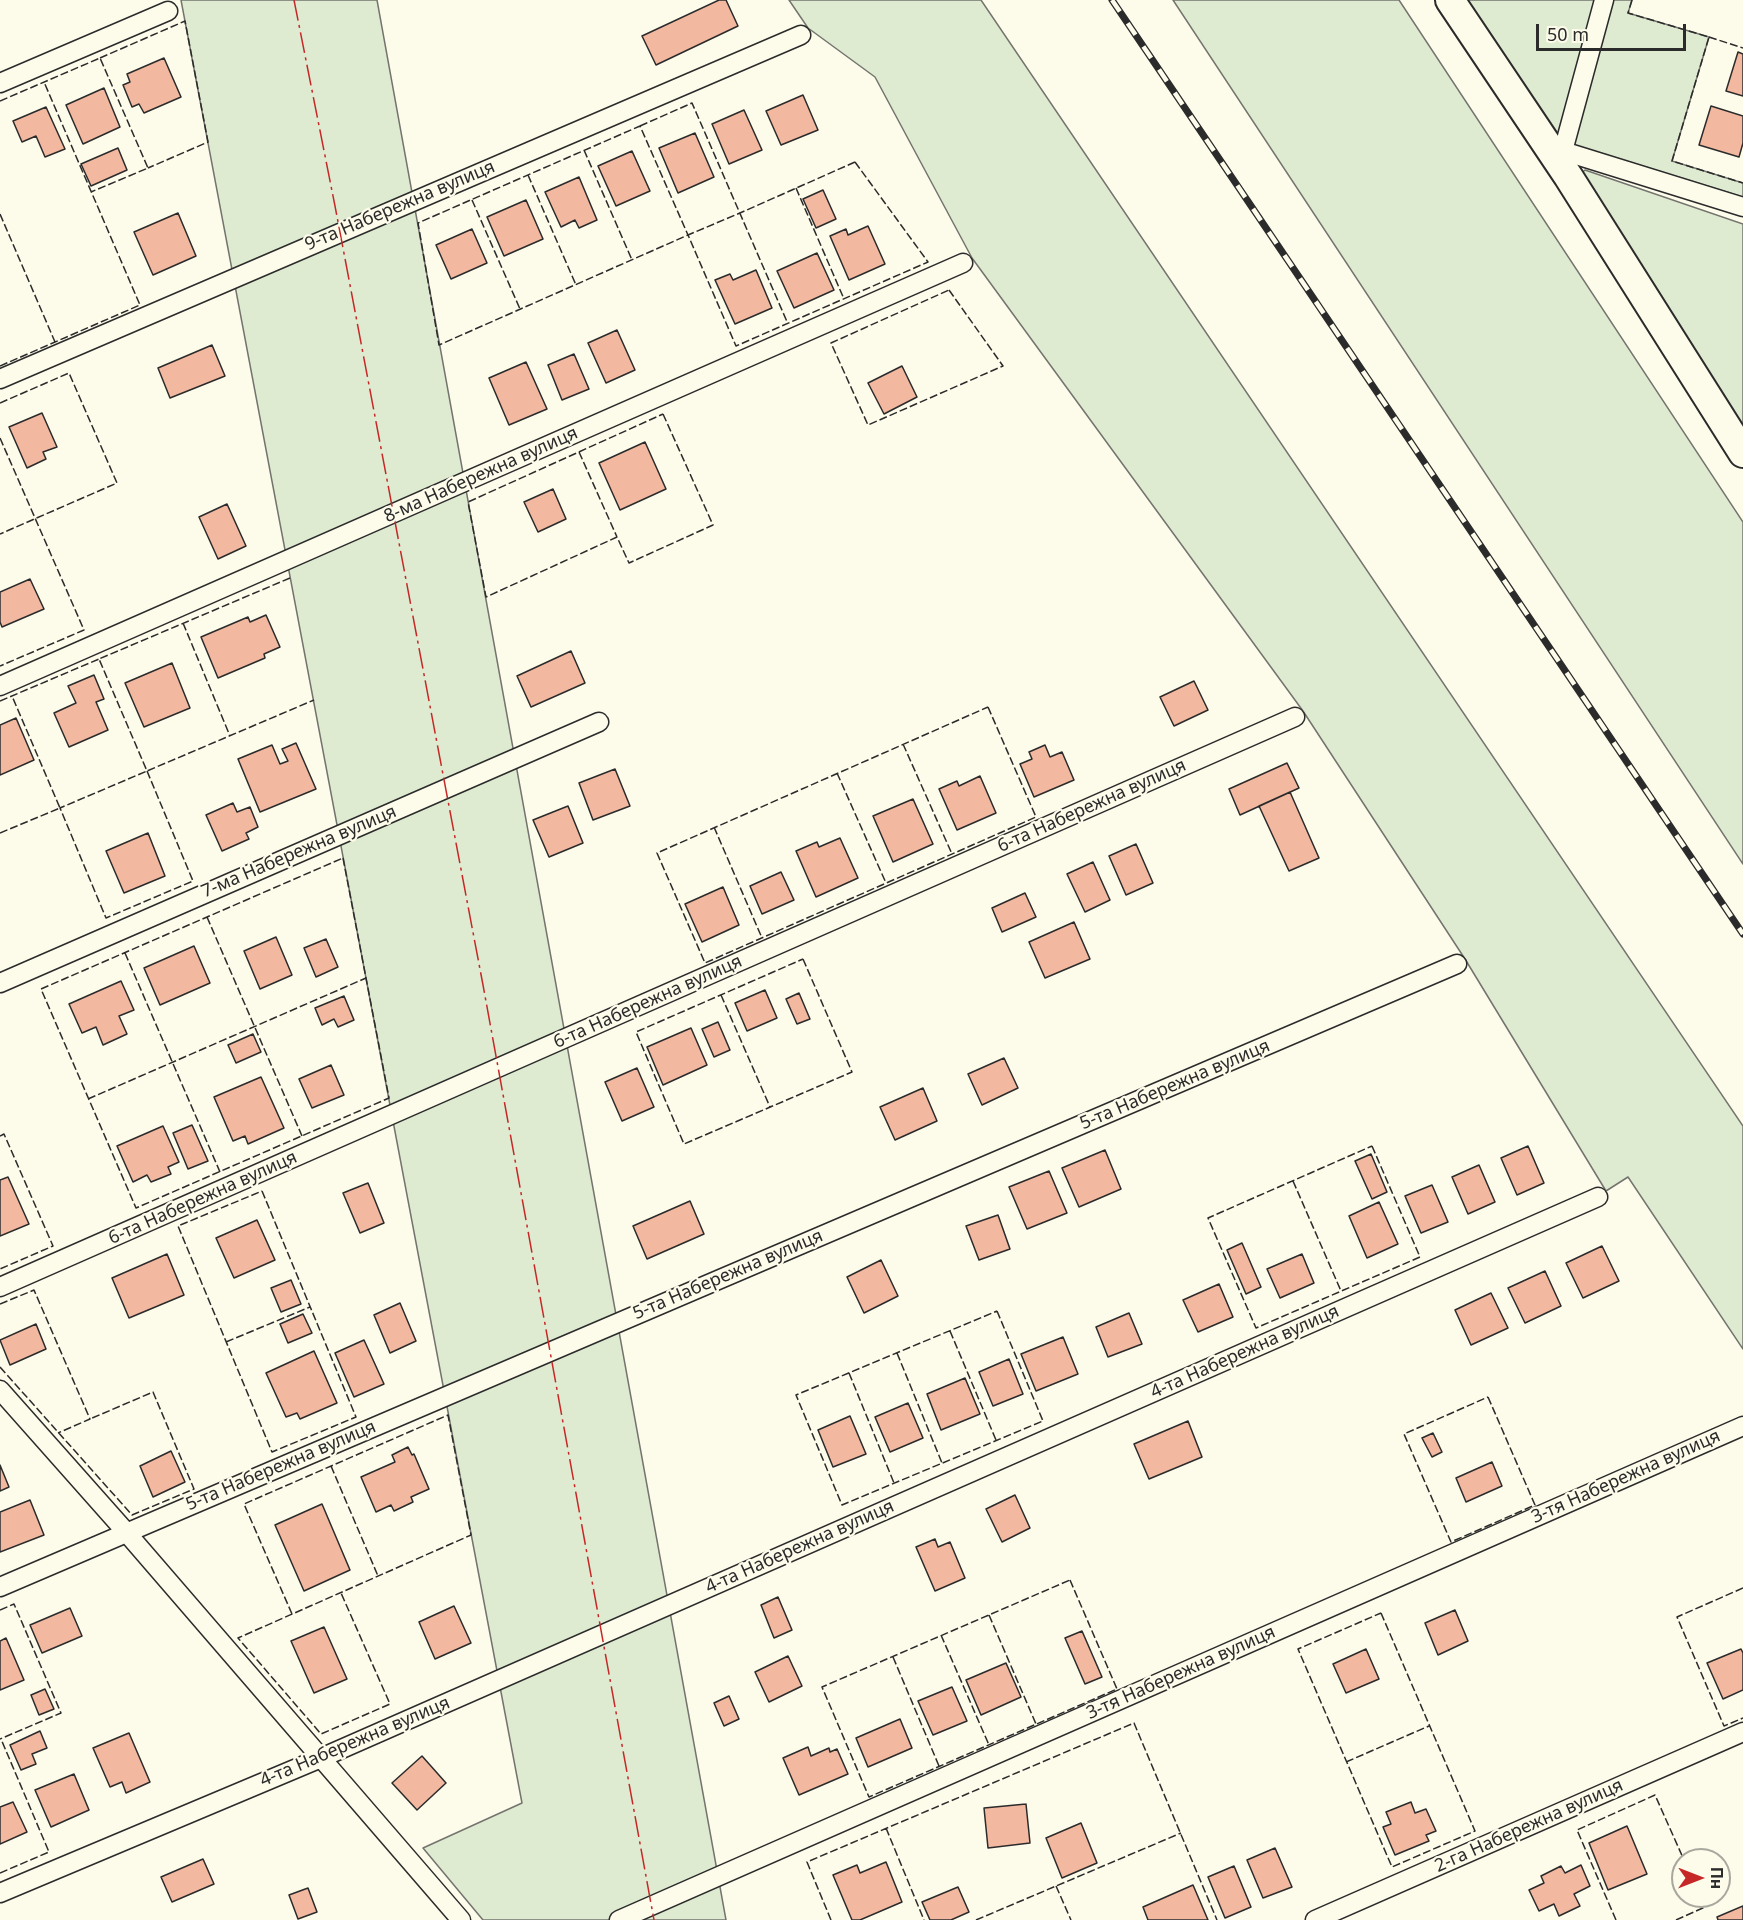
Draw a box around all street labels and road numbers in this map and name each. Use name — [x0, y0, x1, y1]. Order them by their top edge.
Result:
street label: 9-та Набережна вулиця — [302, 156, 498, 256]
street label: 8-ма Набережна вулиця — [381, 422, 581, 528]
street label: 6-та Набережна вулиця — [994, 755, 1190, 857]
street label: 7-ма Набережна вулиця — [198, 801, 400, 903]
street label: 6-та Набережна вулиця — [550, 951, 746, 1053]
street label: 5-та Набережна вулиця — [1077, 1035, 1273, 1135]
street label: 6-та Набережна вулиця — [105, 1147, 301, 1249]
street label: 5-та Набережна вулиця — [630, 1225, 826, 1325]
street label: 4-та Набережна вулиця — [1147, 1301, 1343, 1403]
street label: 5-та Набережна вулиця — [183, 1416, 379, 1516]
street label: 3-тя Набережна вулиця — [1528, 1426, 1724, 1528]
street label: 4-та Набережна вулиця — [702, 1496, 898, 1598]
street label: 3-тя Набережна вулиця — [1083, 1622, 1279, 1724]
street label: 4-та Набережна вулиця — [257, 1692, 453, 1792]
street label: 2-га Набережна вулиця — [1431, 1775, 1627, 1877]

